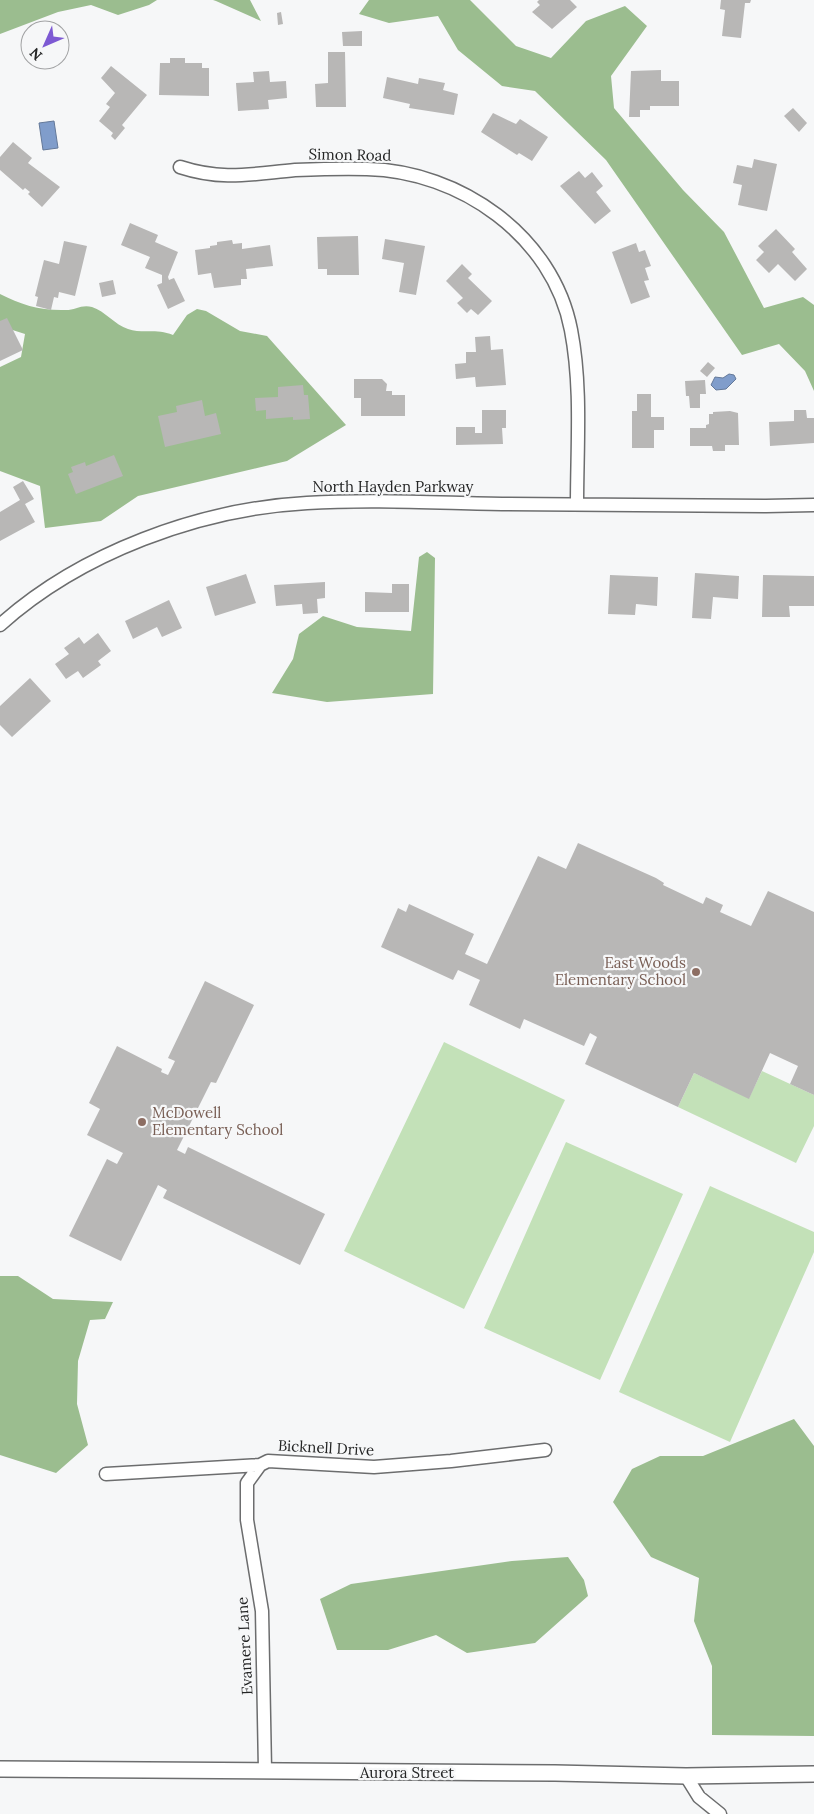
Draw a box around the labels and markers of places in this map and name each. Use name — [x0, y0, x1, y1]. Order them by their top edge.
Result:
place label: East Woods Elementary School — [555, 953, 686, 989]
marker: East Woods Elementary School — [690, 966, 702, 978]
place label: McDowell Elementary School — [152, 1103, 283, 1139]
marker: McDowell Elementary School — [136, 1116, 148, 1128]

